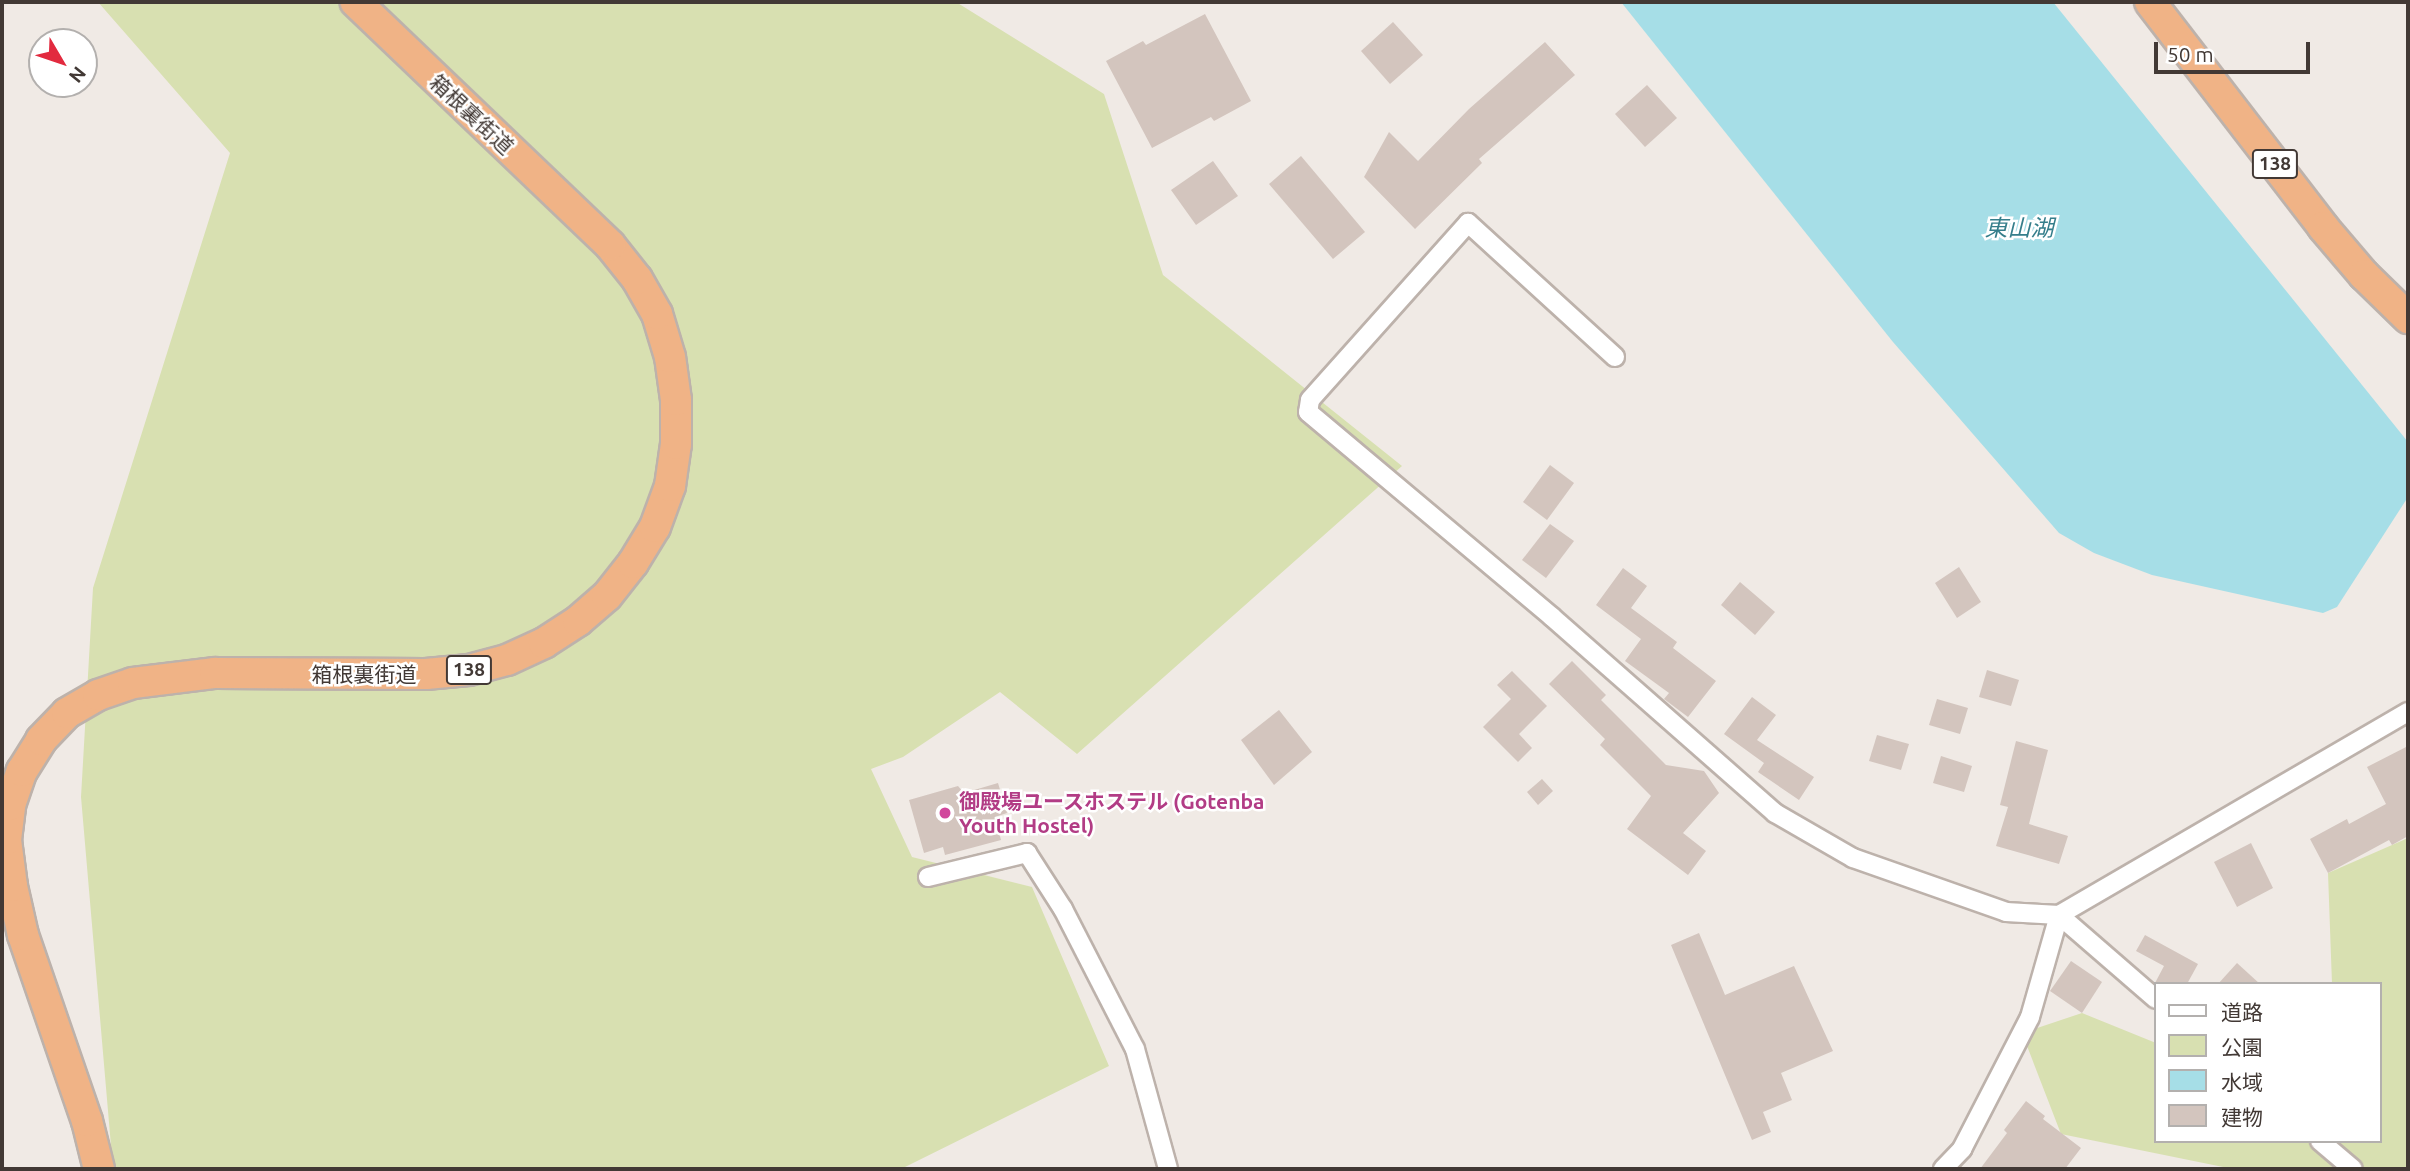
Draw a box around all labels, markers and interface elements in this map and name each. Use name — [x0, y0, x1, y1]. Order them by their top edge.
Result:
north arrow — [28, 28, 98, 98]
scale bar — [2158, 28, 2314, 72]
text: 50 m — [2167, 42, 2214, 66]
text: N — [65, 63, 91, 87]
street label: 箱根裏街道 — [425, 69, 519, 159]
road number: 138 — [2250, 148, 2300, 180]
water label: 東山湖 — [1985, 214, 2053, 242]
road number: 138 — [444, 654, 494, 685]
street label: 箱根裏街道 — [312, 661, 416, 687]
place label: 御殿場ユースホステル (Gotenba Youth Hostel) — [959, 788, 1265, 838]
marker: 御殿場ユースホステル (Gotenba Youth Hostel) — [937, 805, 953, 821]
legend — [2154, 982, 2382, 1143]
text: 道路 — [2221, 1000, 2263, 1024]
text: 公園 — [2221, 1035, 2263, 1059]
text: 水域 — [2221, 1070, 2263, 1094]
text: 建物 — [2221, 1105, 2263, 1129]

